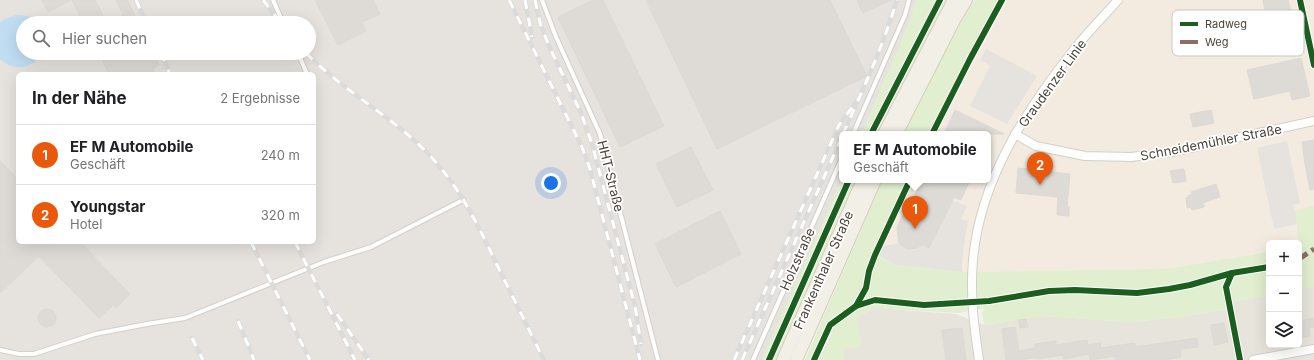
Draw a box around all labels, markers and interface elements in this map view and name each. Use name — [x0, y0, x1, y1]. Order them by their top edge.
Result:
legend — [1172, 10, 1304, 56]
search box — [16, 16, 316, 60]
text: Radweg — [1205, 17, 1247, 31]
icon: search — [30, 27, 52, 49]
text: Hier suchen — [62, 29, 147, 48]
text: Weg — [1205, 35, 1228, 49]
street label: Graudenzer Linie — [1015, 36, 1089, 130]
text: In der Nähe — [32, 88, 127, 108]
text: 2 Ergebnisse — [220, 90, 300, 106]
street label: Schneidemühler Straße — [1139, 120, 1283, 164]
popup — [839, 131, 991, 183]
text: EF M Automobile — [70, 137, 194, 156]
street label: HHT-Straße — [594, 139, 628, 213]
text: EF M Automobile — [853, 140, 977, 159]
text: 1 — [42, 147, 48, 163]
text: 240 m — [261, 147, 300, 163]
pin: 2 — [1027, 152, 1053, 185]
text: Geschäft — [70, 156, 125, 172]
text: Geschäft — [853, 159, 908, 175]
your location — [541, 173, 561, 193]
pin: 1 — [902, 196, 928, 229]
text: Youngstar — [70, 197, 145, 216]
text: 2 — [41, 207, 49, 223]
text: 320 m — [261, 207, 300, 223]
street label: Frankenthaler Straße — [790, 208, 856, 332]
text: Hotel — [70, 216, 102, 232]
street label: Holzstraße — [776, 225, 818, 293]
map controls — [1266, 240, 1302, 348]
button: + — [1266, 240, 1302, 276]
button: − — [1266, 276, 1302, 312]
button: layers — [1266, 312, 1302, 348]

